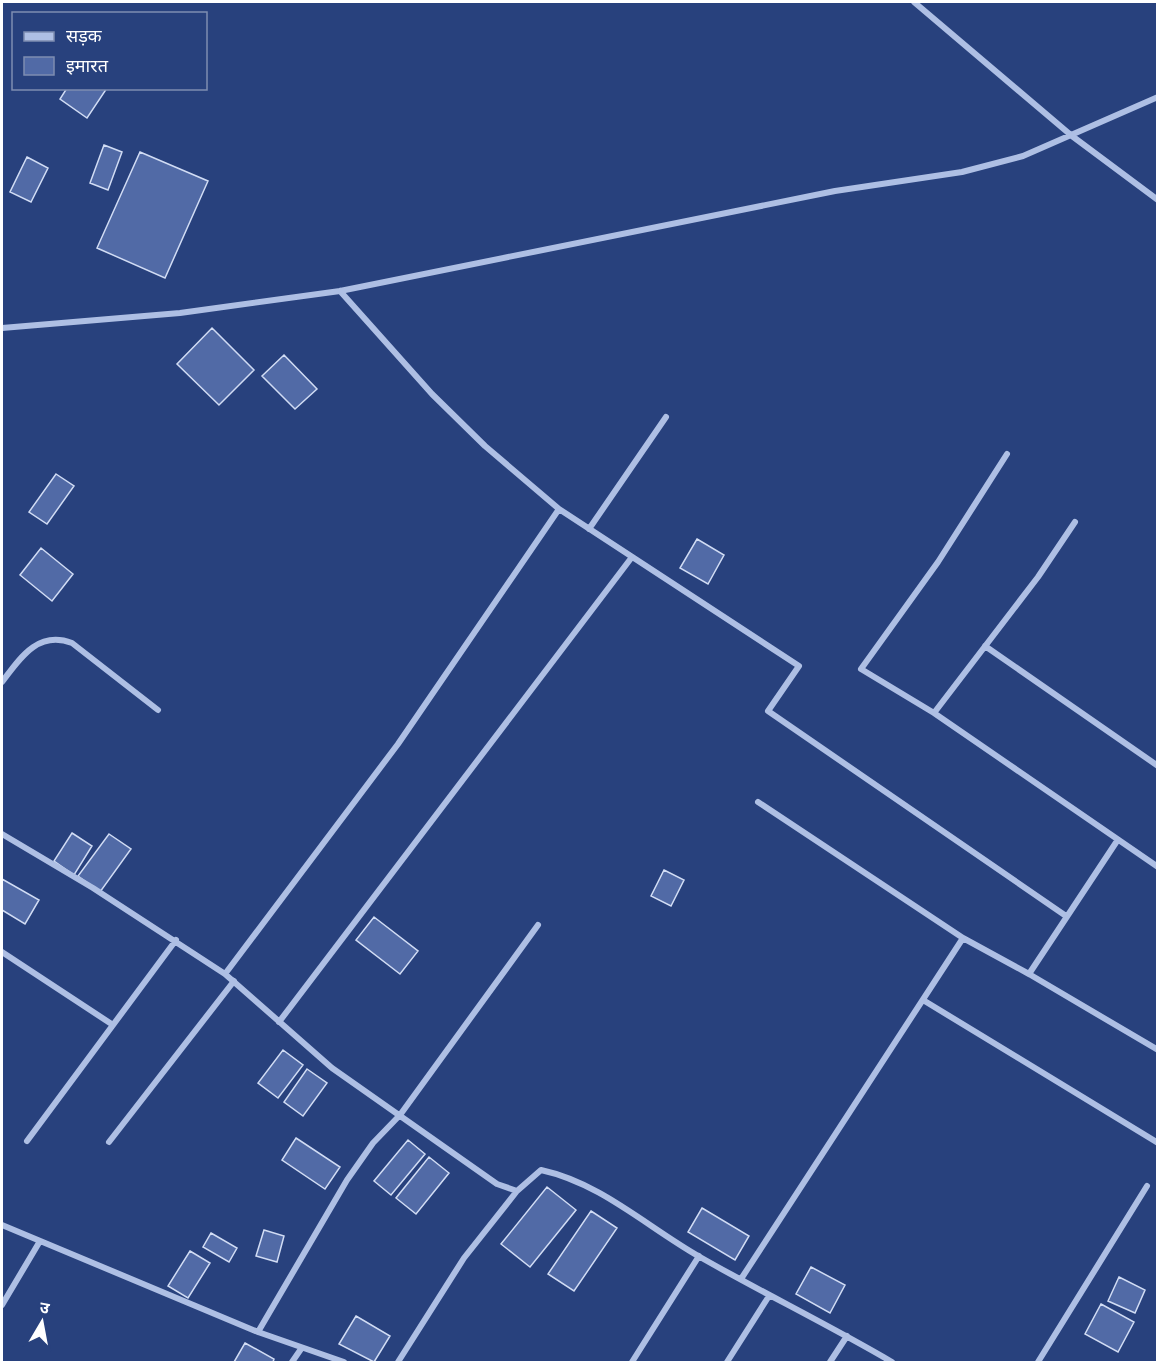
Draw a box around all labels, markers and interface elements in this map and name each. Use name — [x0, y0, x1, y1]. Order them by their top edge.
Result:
legend — [12, 12, 207, 90]
text: सड़क — [66, 24, 103, 46]
text: इमारत — [66, 54, 109, 76]
north arrow — [12, 1292, 72, 1352]
text: उ — [38, 1297, 52, 1317]

